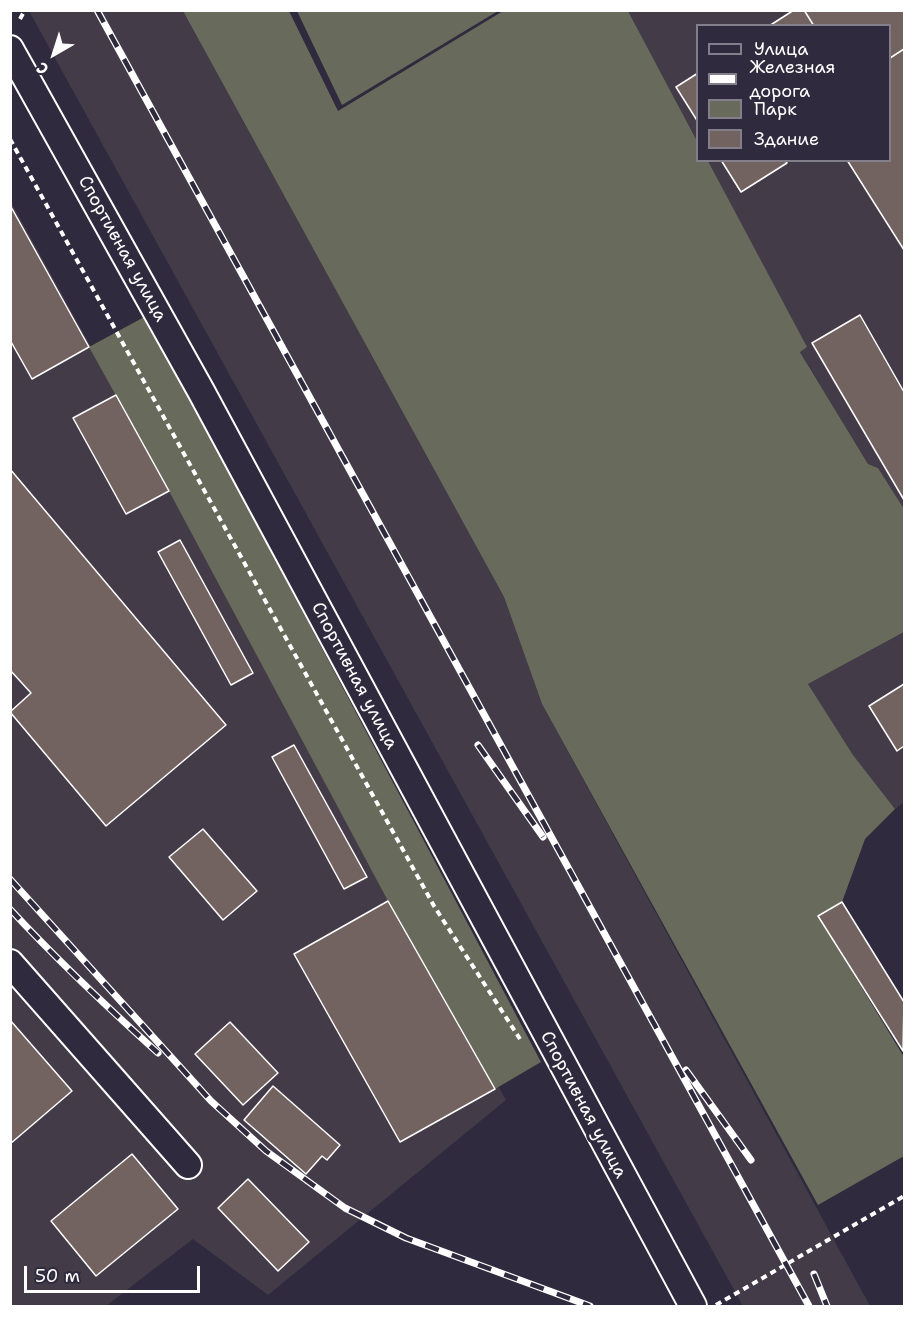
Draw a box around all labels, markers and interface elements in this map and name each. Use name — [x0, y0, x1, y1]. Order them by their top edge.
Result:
north arrow — [24, 24, 84, 84]
legend — [696, 24, 891, 162]
text: Улица — [754, 37, 808, 61]
text: Железная дорога — [749, 55, 835, 103]
text: С — [32, 57, 53, 80]
text: Парк — [754, 97, 797, 121]
text: Здание — [754, 127, 819, 151]
street label: Спортивная улица — [73, 172, 171, 326]
street label: Спортивная улица — [306, 599, 402, 753]
street label: Спортивная улица — [535, 1028, 631, 1182]
scale bar — [27, 1254, 202, 1292]
text: 50 m — [35, 1264, 80, 1288]

